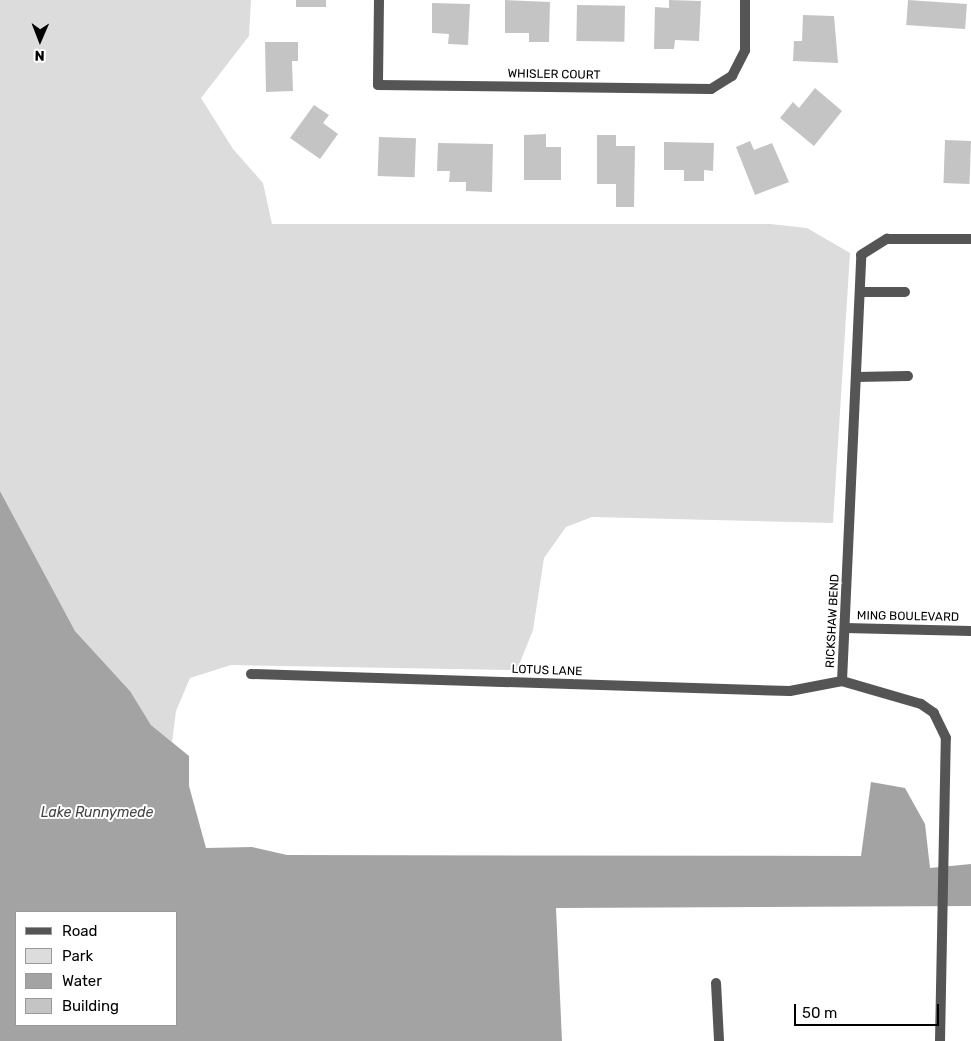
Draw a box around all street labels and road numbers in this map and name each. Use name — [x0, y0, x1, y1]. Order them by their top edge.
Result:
street label: WHISLER COURT — [507, 67, 601, 83]
street label: RICKSHAW BEND — [823, 574, 843, 668]
street label: MING BOULEVARD — [857, 609, 959, 625]
street label: LOTUS LANE — [511, 663, 583, 679]

